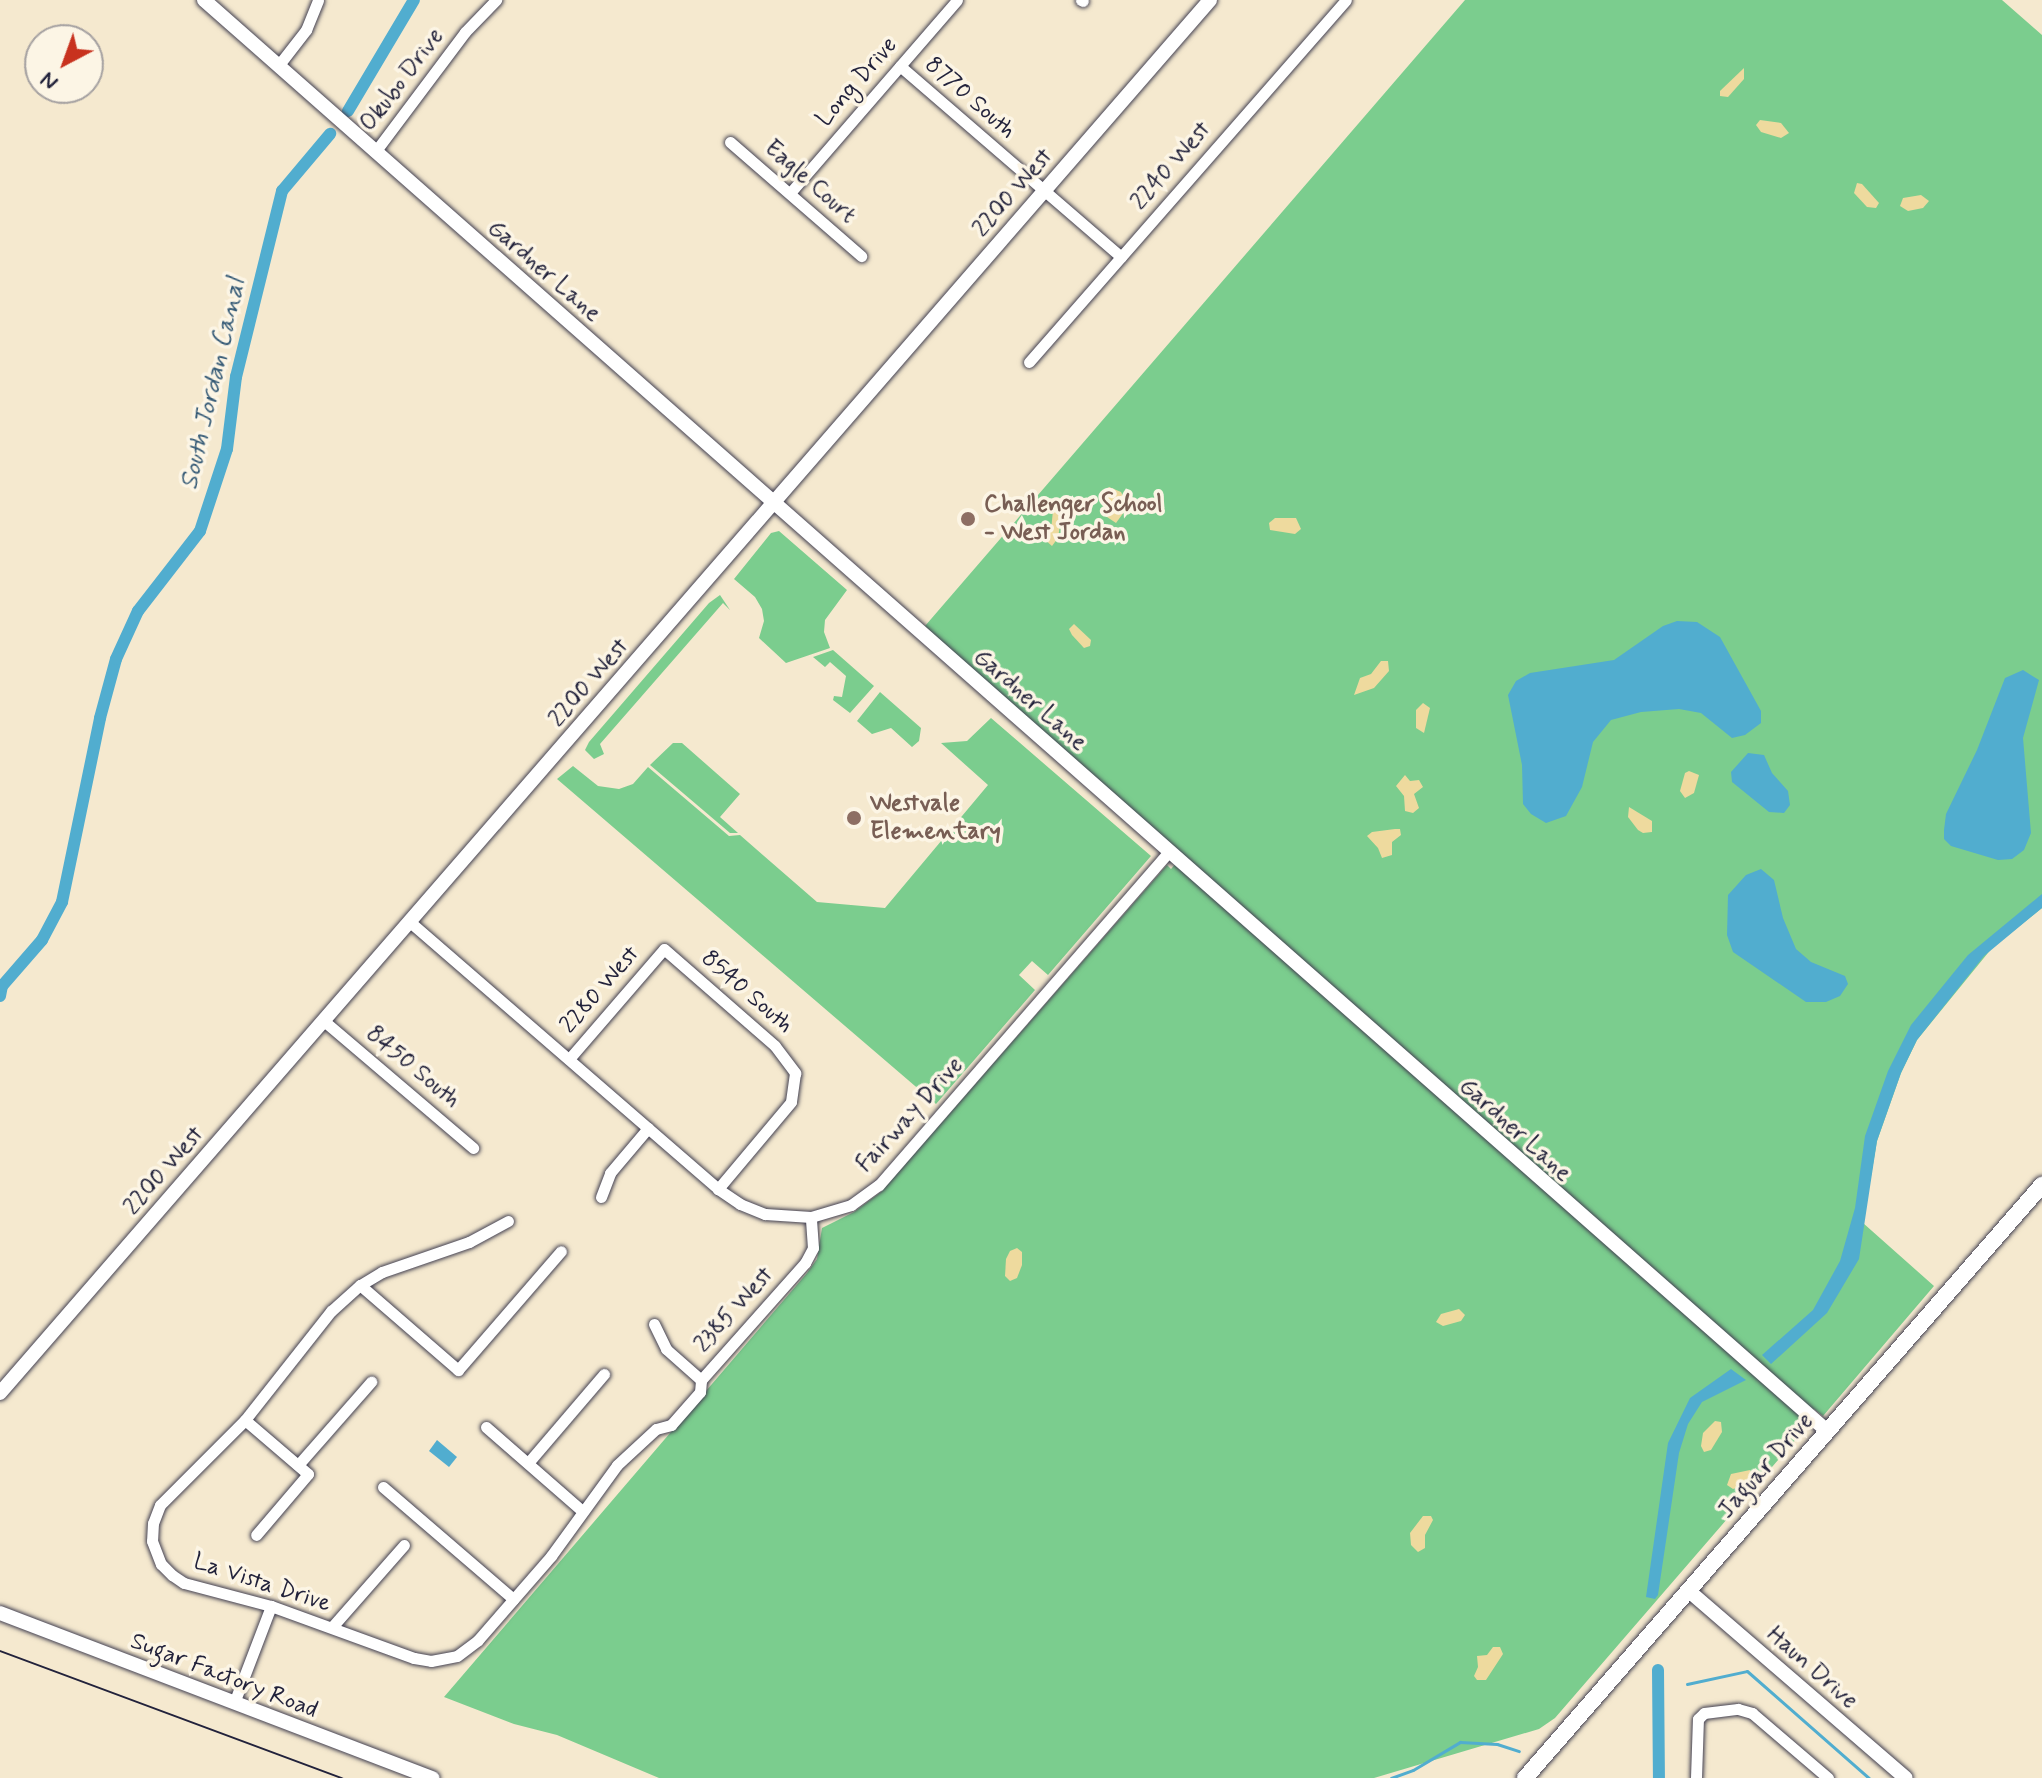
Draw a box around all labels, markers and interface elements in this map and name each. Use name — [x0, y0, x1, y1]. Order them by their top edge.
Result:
street label: Okubo Drive — [354, 23, 450, 137]
north arrow — [24, 24, 104, 104]
street label: Long Drive — [810, 31, 904, 133]
street label: 8770 South — [919, 51, 1021, 145]
text: N — [35, 65, 64, 96]
street label: 2240 West — [1125, 116, 1217, 216]
street label: Eagle Court — [756, 133, 864, 231]
street label: 2200 West — [967, 143, 1059, 243]
street label: Gardner Lane — [482, 214, 606, 328]
water label: South Jordan Canal — [175, 279, 253, 489]
place label: Challenger School - West Jordan — [984, 491, 1163, 547]
marker: Challenger School - West Jordan — [959, 510, 977, 528]
street label: 2200 West — [543, 633, 635, 733]
street label: Gardner Lane — [968, 643, 1092, 757]
place label: Westvale Elementary — [870, 790, 1001, 846]
marker: Westvale Elementary — [845, 809, 863, 827]
street label: 2280 West — [554, 940, 646, 1040]
street label: 8540 South — [695, 944, 799, 1040]
street label: 8450 South — [360, 1019, 466, 1115]
street label: Fairway Drive — [851, 1052, 969, 1178]
street label: Gardner Lane — [1453, 1072, 1577, 1188]
street label: 2200 West — [118, 1121, 210, 1221]
street label: 2385 West — [688, 1261, 780, 1359]
street label: Jaguar Drive — [1712, 1407, 1820, 1525]
street label: La Vista Drive — [190, 1547, 334, 1619]
street label: Haun Drive — [1761, 1621, 1863, 1715]
street label: Sugar Factory Road — [128, 1628, 320, 1724]

